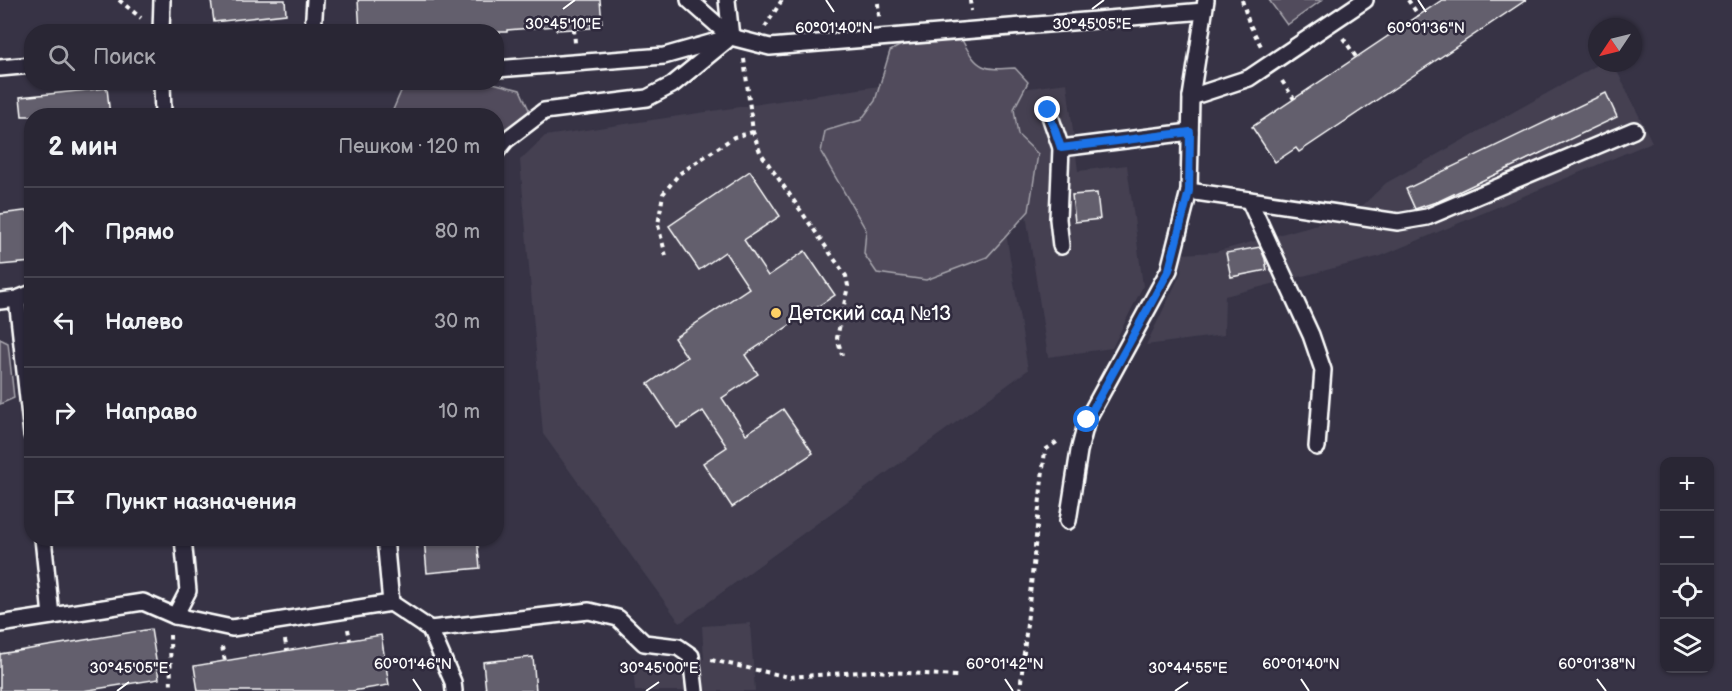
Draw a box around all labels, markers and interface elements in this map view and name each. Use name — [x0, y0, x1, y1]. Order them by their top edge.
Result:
text: 30°45'10"E — [525, 15, 601, 34]
text: 30°45'05"E — [1053, 15, 1132, 34]
north arrow — [1588, 18, 1642, 72]
text: 60°01'40"N — [795, 19, 873, 38]
text: 60°01'36"N — [1387, 19, 1465, 38]
search box — [24, 24, 504, 90]
icon: search — [45, 41, 78, 74]
text: Поиск — [93, 44, 156, 71]
route end — [1034, 96, 1060, 122]
text: 2 мин — [48, 132, 118, 163]
text: Пешком · 120 m — [338, 135, 480, 159]
icon: ahead — [48, 216, 81, 249]
text: Прямо — [105, 219, 174, 246]
text: 80 m — [435, 220, 480, 244]
place label: Детский сад №13 — [788, 302, 951, 326]
icon: left — [48, 306, 81, 339]
marker: Детский сад №13 — [769, 306, 783, 320]
text: Налево — [105, 309, 183, 336]
text: 30 m — [434, 310, 480, 334]
icon: right — [48, 396, 81, 429]
text: Направо — [105, 399, 197, 426]
text: 10 m — [439, 400, 480, 424]
route start — [1073, 406, 1099, 432]
map controls — [1660, 457, 1714, 673]
button: + — [1660, 457, 1714, 511]
icon: arrive — [48, 486, 81, 519]
text: Пункт назначения — [105, 489, 297, 516]
button: − — [1660, 511, 1714, 565]
button: locate — [1660, 565, 1714, 619]
button: layers — [1660, 619, 1714, 673]
text: 60°01'46"N — [374, 655, 452, 674]
text: 60°01'42"N — [966, 655, 1044, 674]
text: 60°01'40"N — [1262, 655, 1340, 674]
text: 60°01'38"N — [1558, 655, 1636, 674]
text: 30°45'05"E — [90, 659, 169, 678]
text: 30°45'00"E — [619, 659, 699, 678]
text: 30°44'55"E — [1148, 659, 1228, 678]

